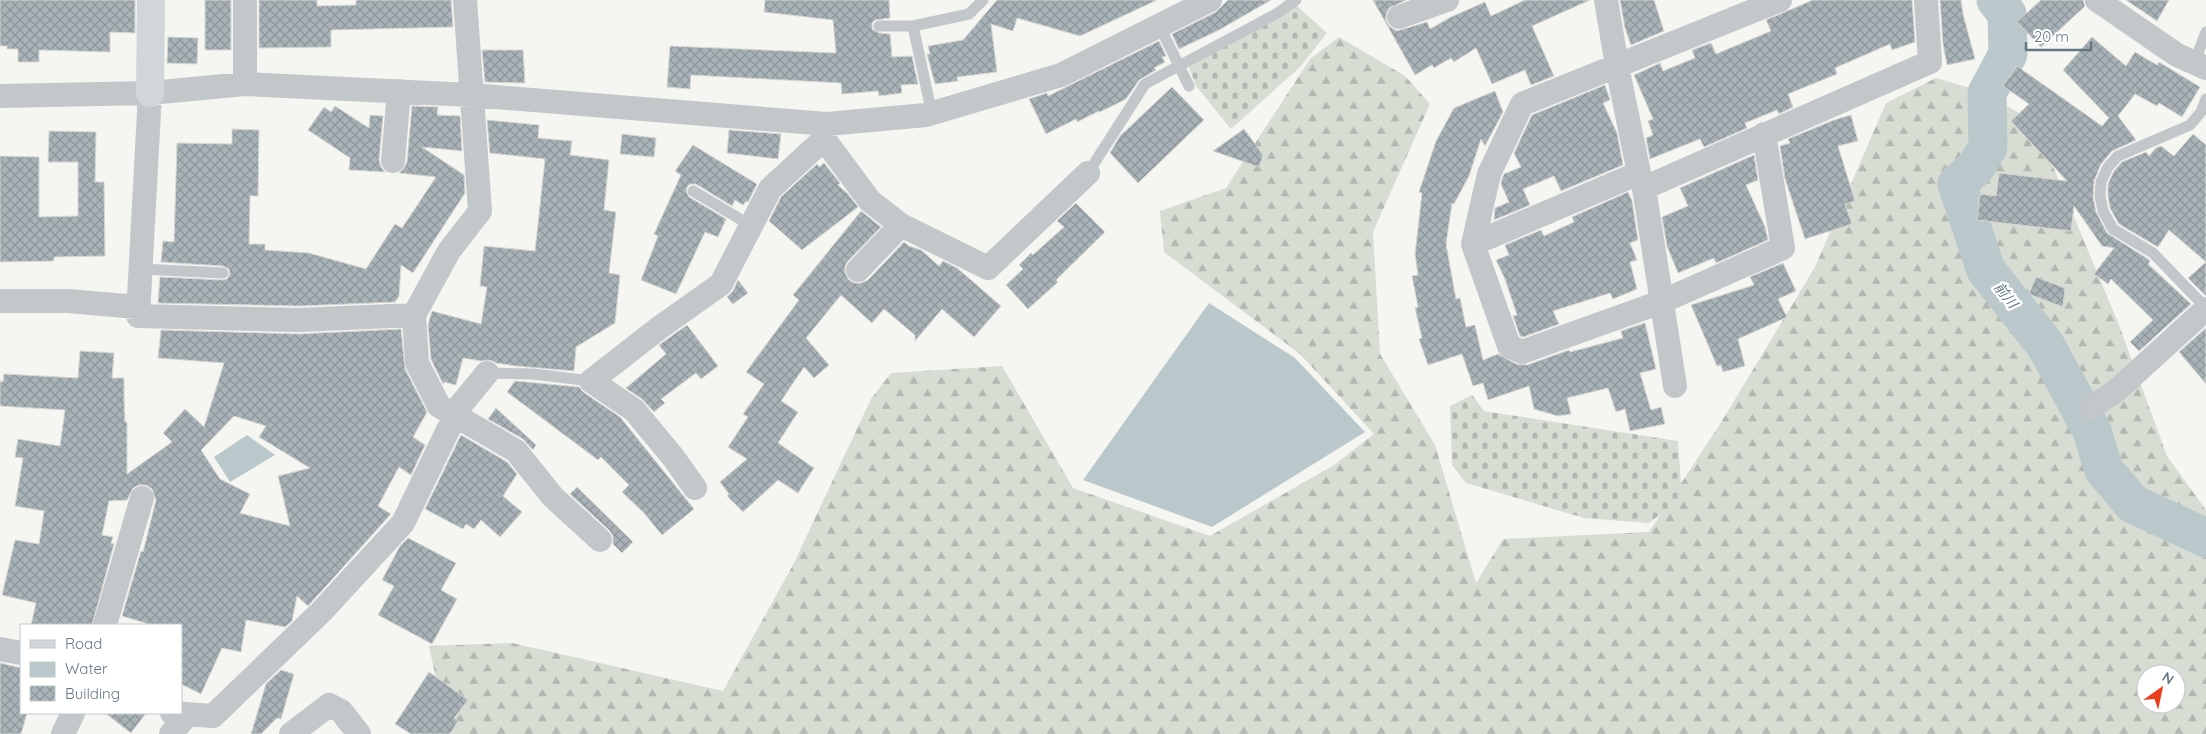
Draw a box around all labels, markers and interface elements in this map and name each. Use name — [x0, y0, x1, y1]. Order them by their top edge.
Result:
scale bar — [2026, 20, 2091, 52]
text: 20 m — [2034, 27, 2069, 46]
water label: 前川 — [1990, 278, 2023, 313]
legend — [20, 624, 182, 714]
text: Road — [65, 634, 102, 653]
text: Water — [65, 659, 108, 678]
north arrow — [2136, 664, 2186, 714]
text: N — [2159, 668, 2177, 688]
text: Building — [65, 684, 120, 703]

